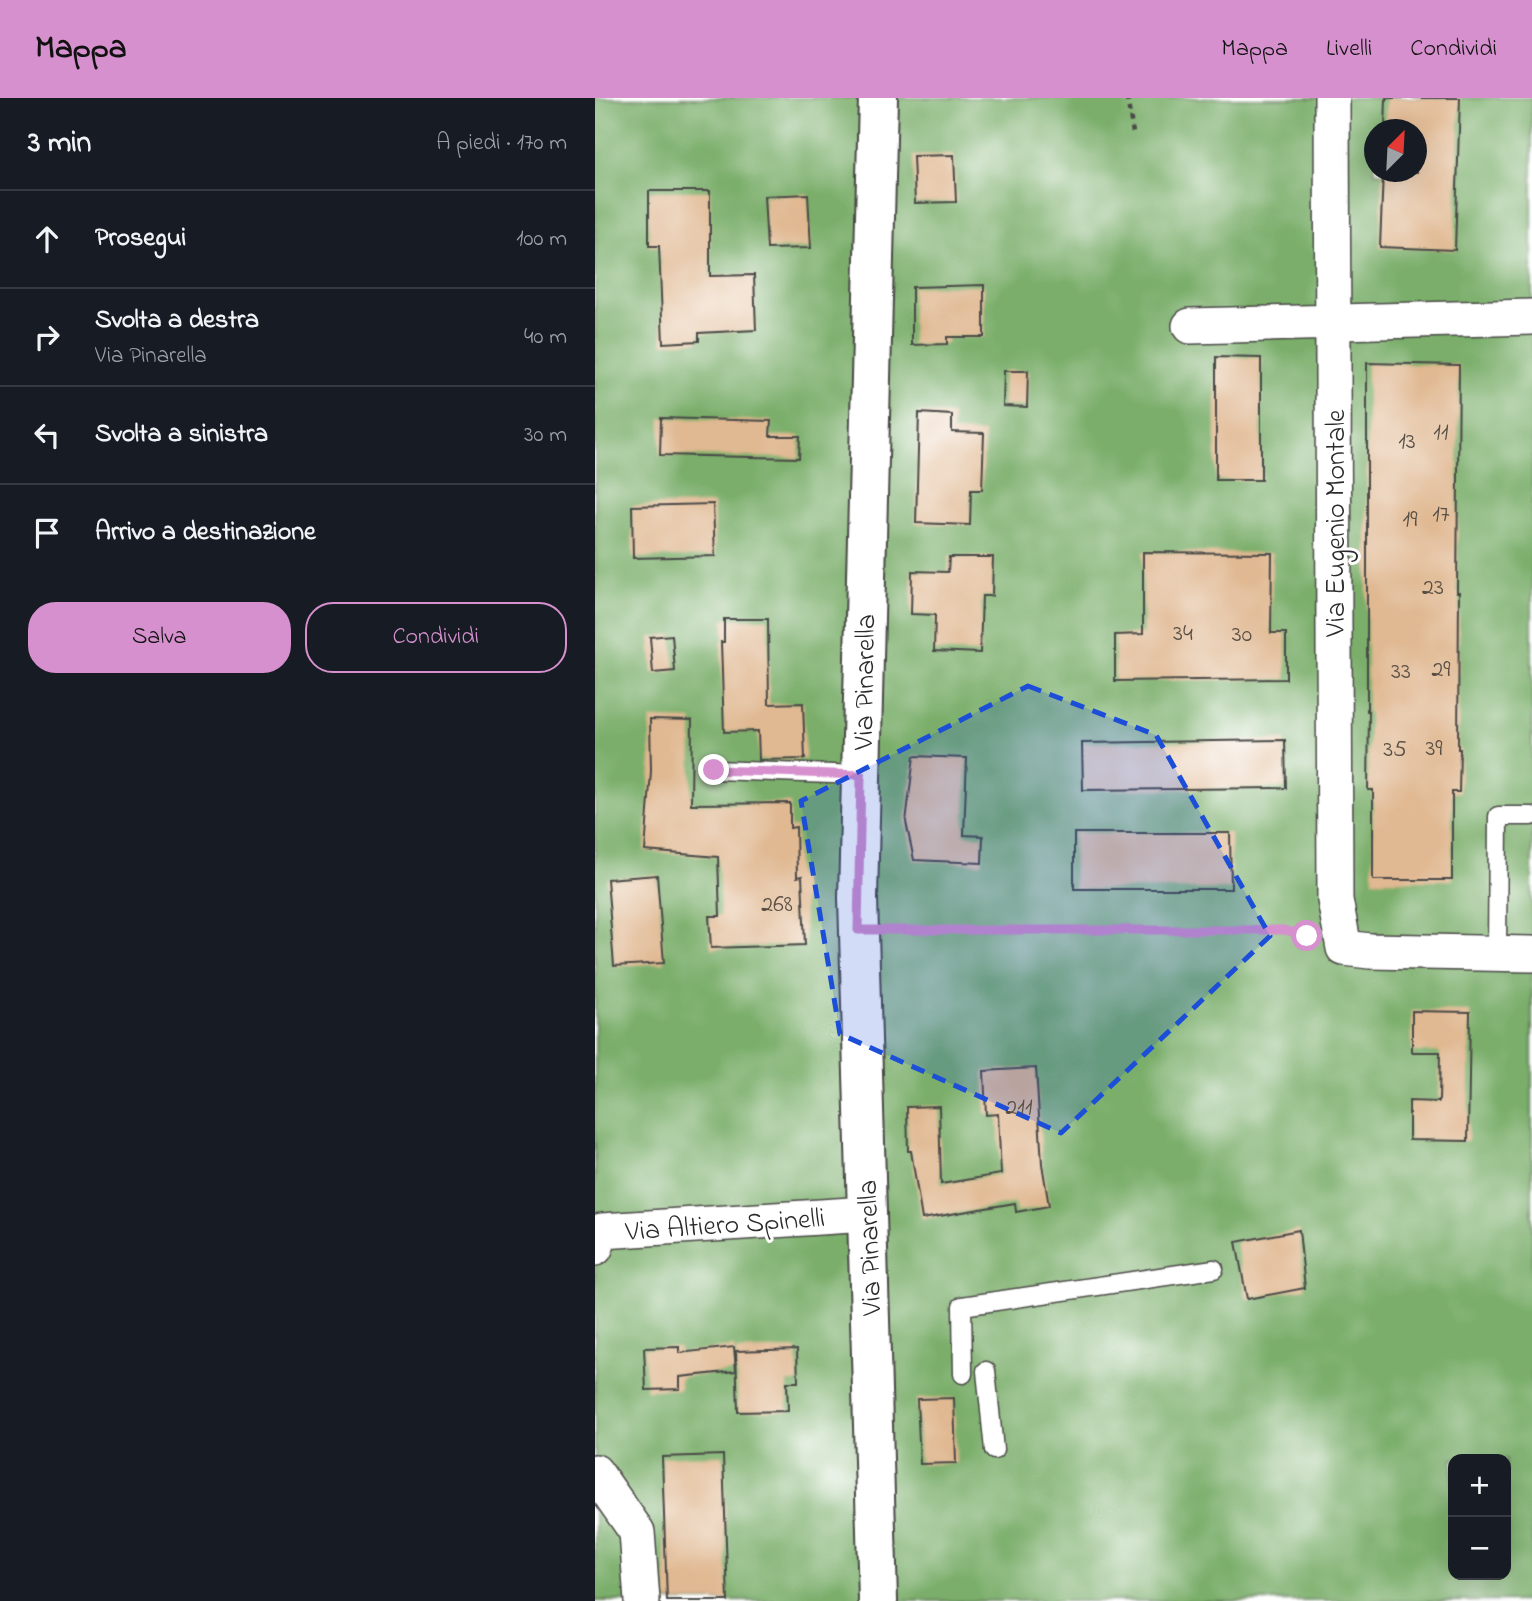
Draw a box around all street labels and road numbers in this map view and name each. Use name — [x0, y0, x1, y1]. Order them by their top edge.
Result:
street label: Via Eugenio Montale — [1317, 409, 1358, 638]
street label: Via Pinarella — [845, 614, 888, 751]
street label: Via Pinarella — [849, 1179, 894, 1318]
street label: Via Altiero Spinelli — [623, 1199, 826, 1254]

